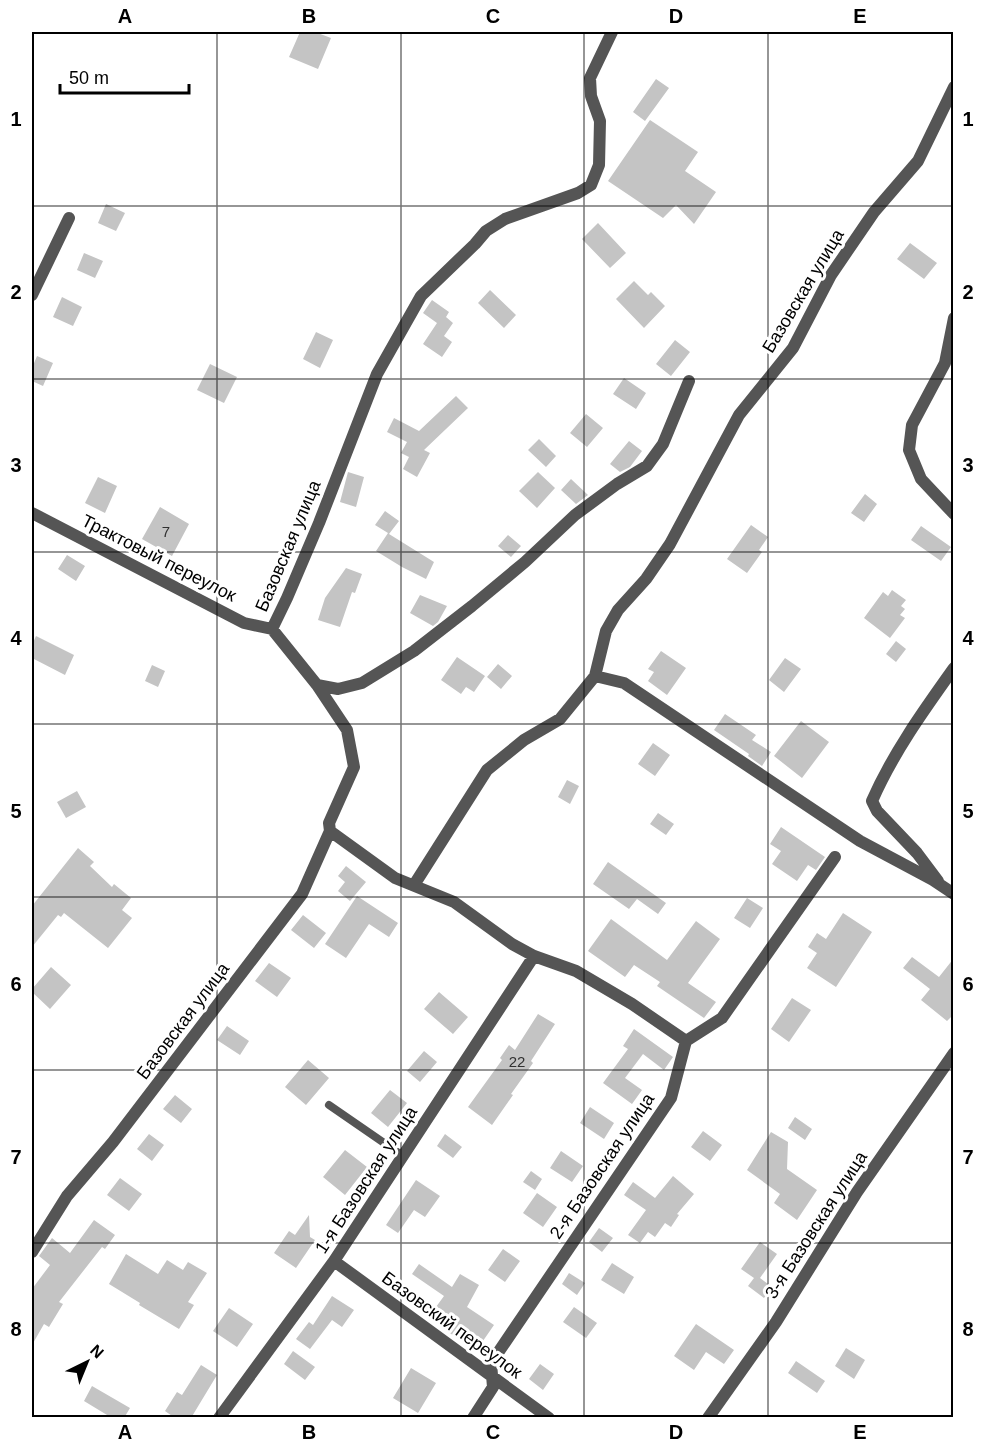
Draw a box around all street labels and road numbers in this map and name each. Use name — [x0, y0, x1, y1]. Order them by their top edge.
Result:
street label: Базовская улица — [758, 225, 848, 356]
street label: Базовская улица — [251, 476, 325, 615]
street label: Трактовый переулок — [79, 510, 240, 606]
street label: Базовская улица — [133, 958, 234, 1083]
street label: 2-я Базовская улица — [546, 1089, 659, 1243]
street label: 1-я Базовская улица — [311, 1102, 422, 1257]
street label: 3-я Базовская улица — [761, 1147, 872, 1302]
street label: Базовский переулок — [378, 1268, 526, 1382]

